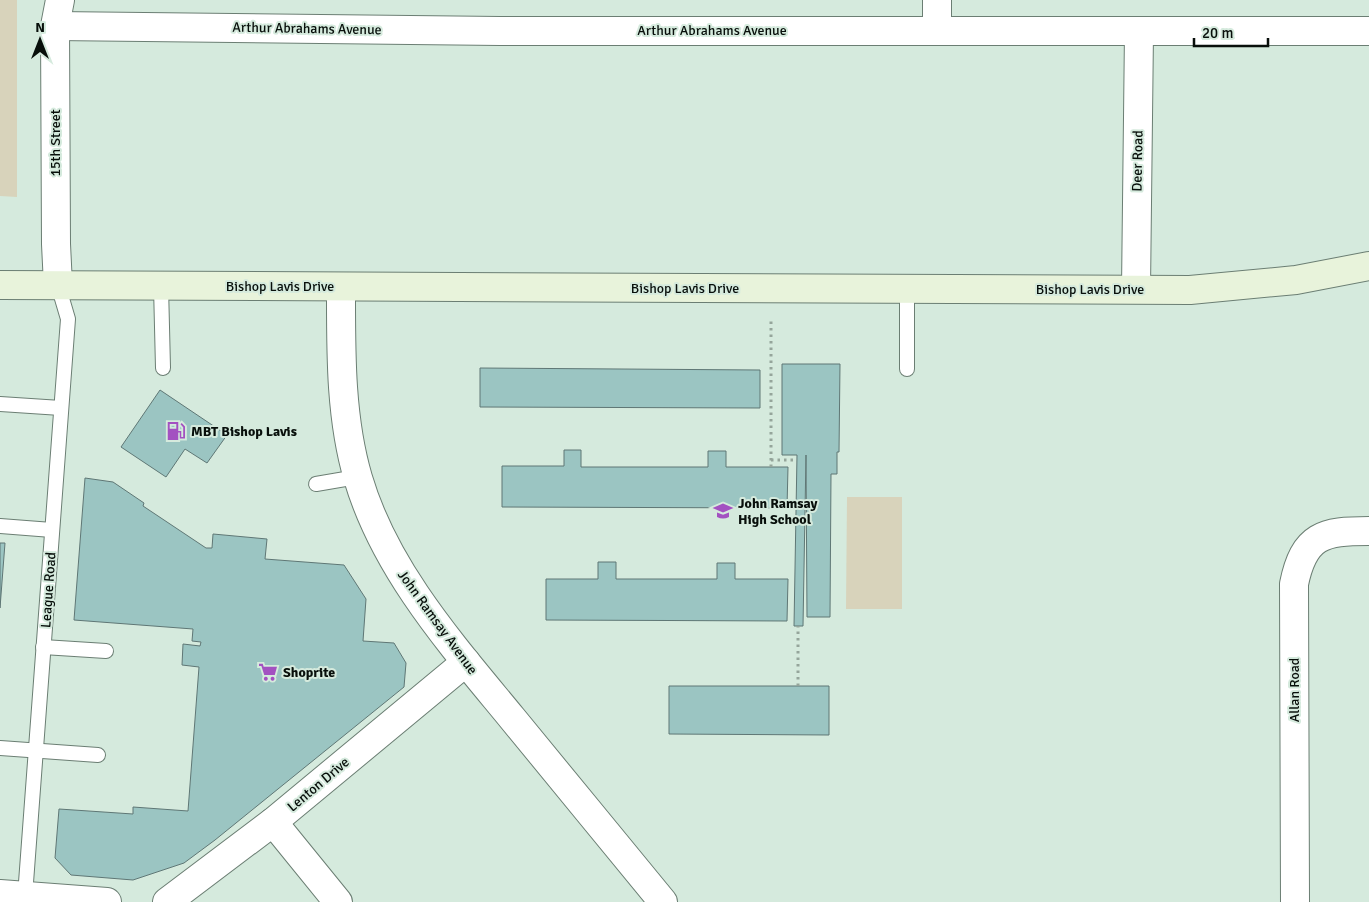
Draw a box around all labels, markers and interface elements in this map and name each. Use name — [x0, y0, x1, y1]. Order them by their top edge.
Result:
north arrow — [15, 15, 65, 65]
scale bar — [1194, 15, 1268, 47]
text: N — [35, 19, 45, 36]
street label: Arthur Abrahams Avenue — [232, 19, 382, 38]
street label: Arthur Abrahams Avenue — [637, 22, 787, 39]
text: 20 m — [1202, 24, 1233, 42]
street label: 15th Street — [47, 109, 64, 177]
street label: Deer Road — [1128, 130, 1147, 192]
street label: Bishop Lavis Drive — [226, 278, 334, 295]
street label: Bishop Lavis Drive — [631, 280, 739, 297]
street label: Bishop Lavis Drive — [1036, 281, 1144, 298]
fuel station icon: MBT Bishop Lavis — [165, 420, 187, 442]
place label: MBT Bishop Lavis — [191, 423, 297, 440]
place label: John Ramsay High School — [738, 495, 817, 528]
school or university icon: John Ramsay High School — [712, 500, 734, 522]
street label: League Road — [37, 552, 60, 629]
street label: John Ramsay Avenue — [394, 567, 481, 678]
street label: Allan Road — [1286, 658, 1303, 722]
supermarket icon: Shoprite — [257, 661, 279, 683]
place label: Shoprite — [283, 664, 335, 681]
street label: Lenton Drive — [284, 754, 353, 815]

